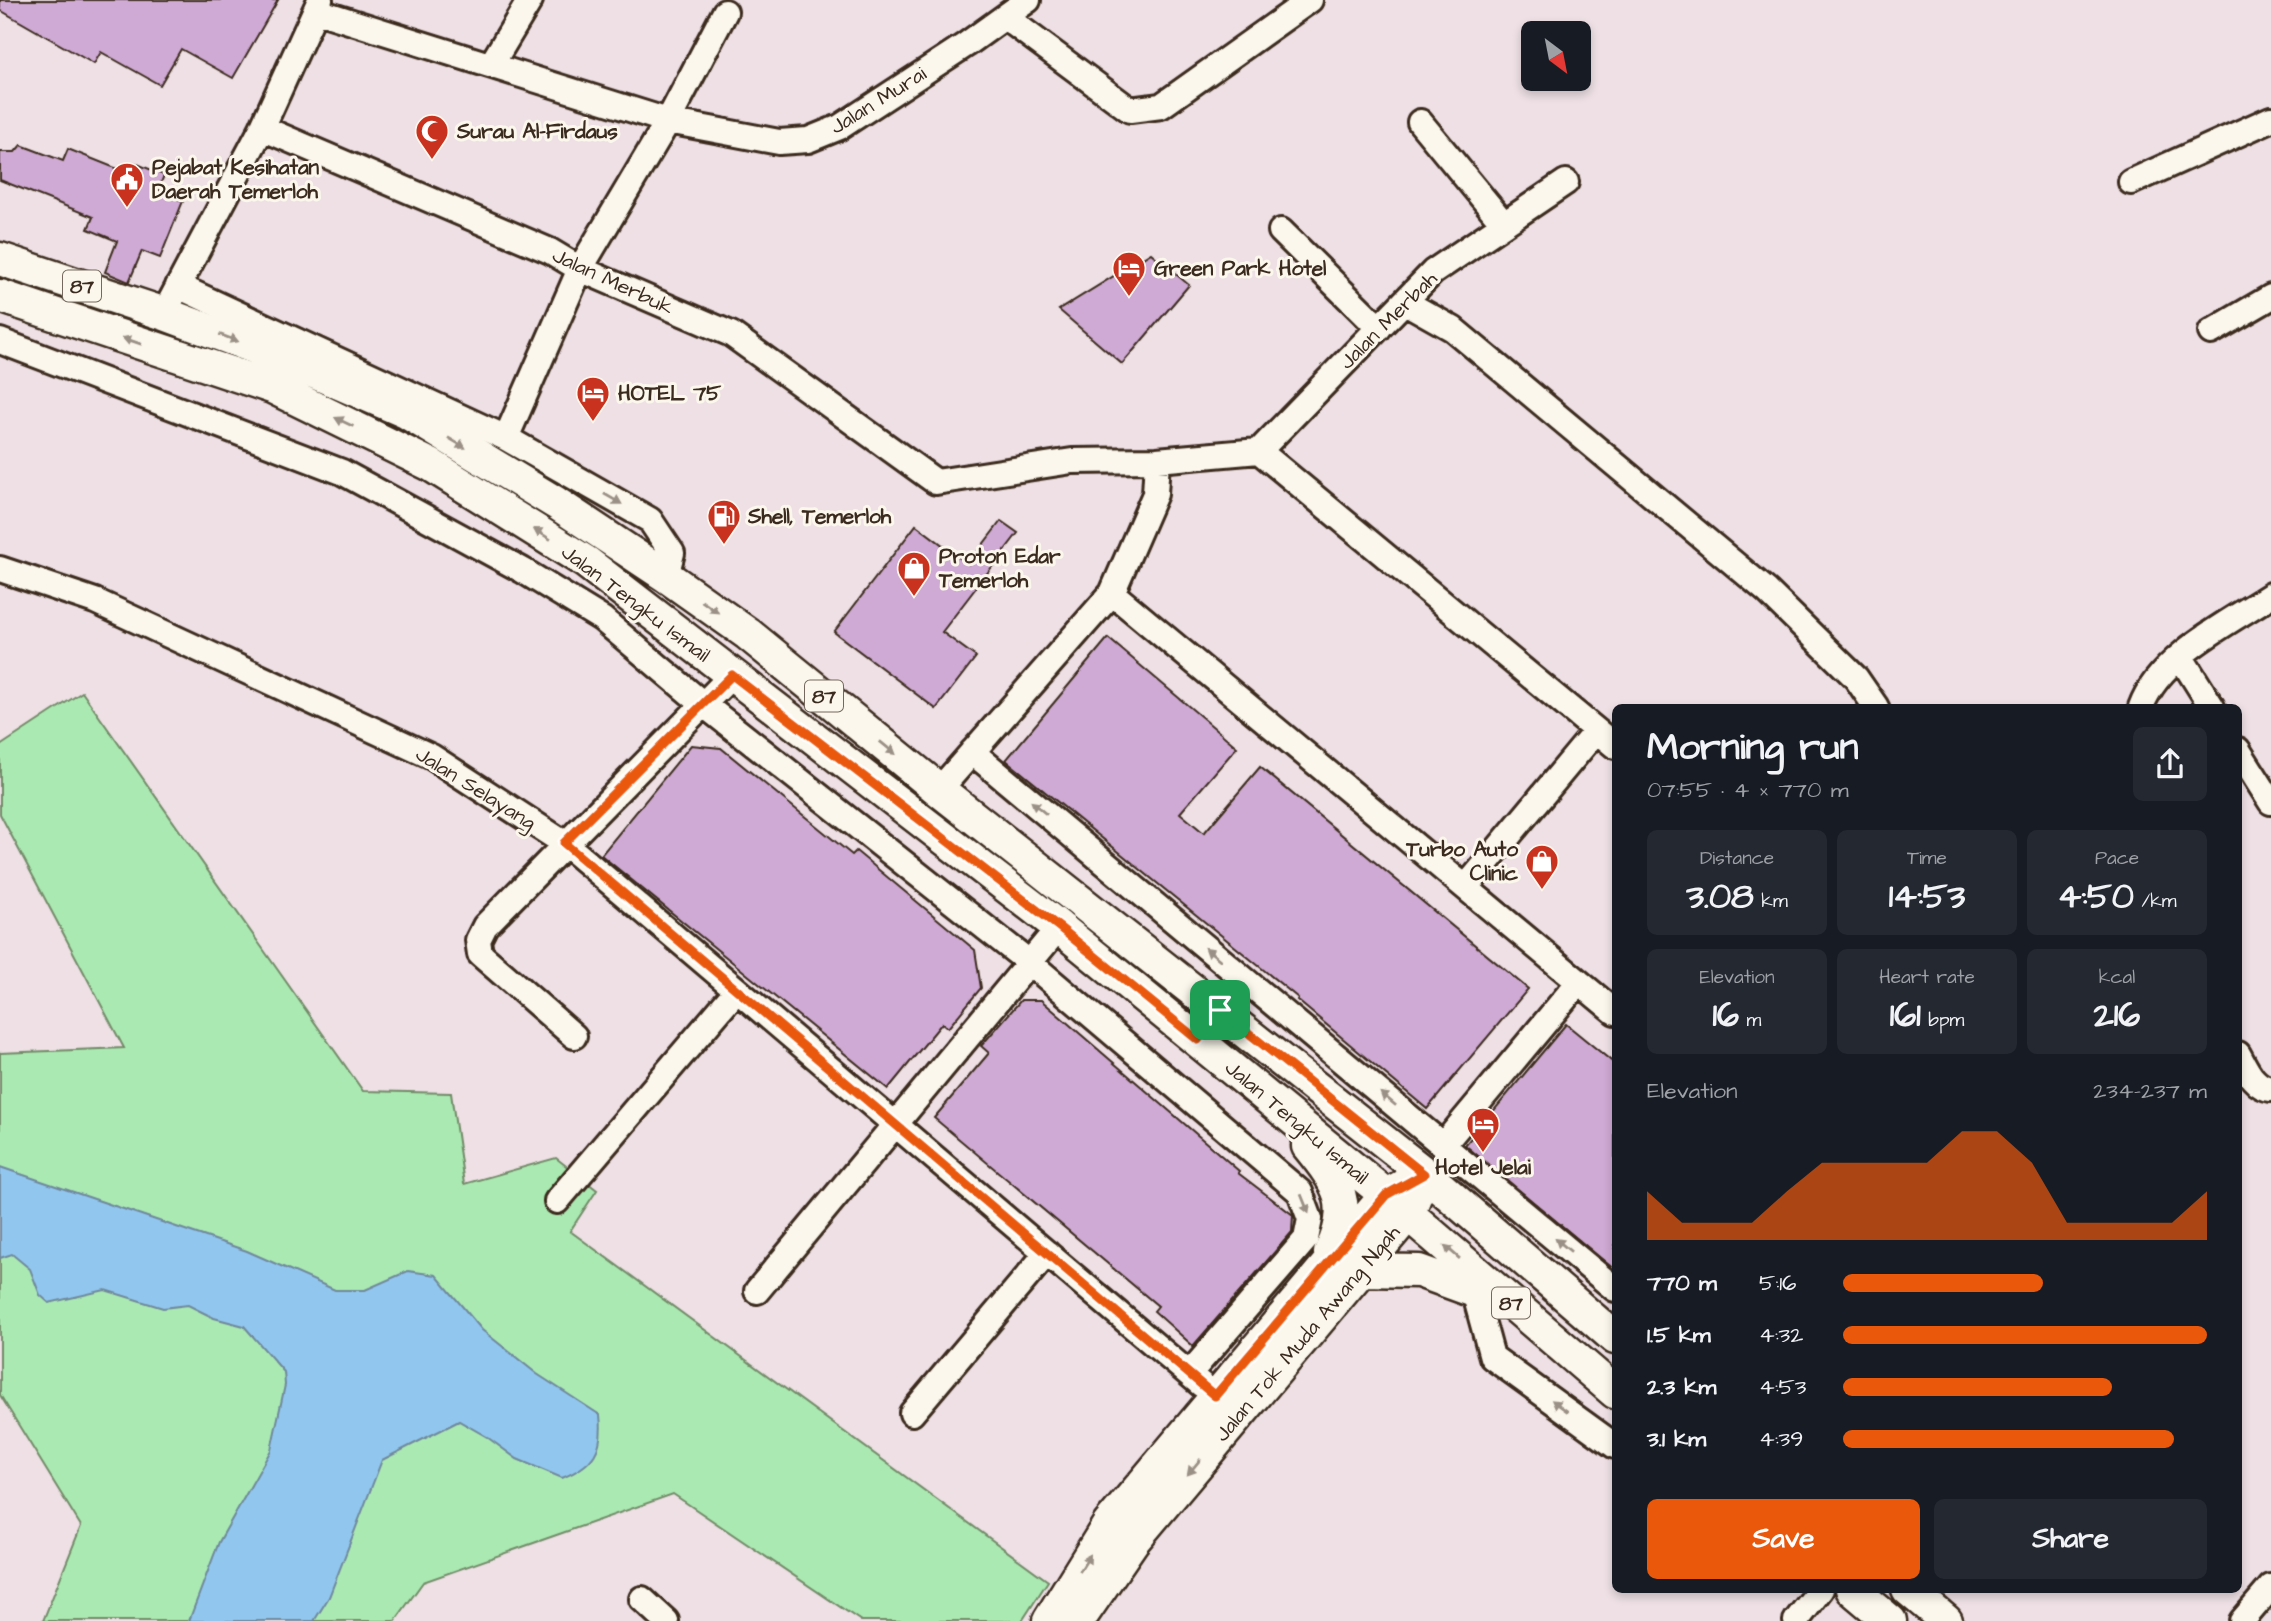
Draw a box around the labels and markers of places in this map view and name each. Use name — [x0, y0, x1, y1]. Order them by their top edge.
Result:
mosque icon: Surau Al-Firdaus — [413, 112, 451, 161]
place label: Surau Al-Firdaus — [456, 117, 618, 146]
place label: Pejabat Kesihatan Daerah Temerloh — [152, 153, 320, 206]
public building icon: Pejabat Kesihatan Daerah Temerloh — [108, 160, 146, 209]
hotel icon: Green Park Hotel — [1110, 249, 1148, 298]
place label: Green Park Hotel — [1154, 254, 1327, 283]
hotel icon: HOTEL 75 — [574, 374, 612, 423]
place label: HOTEL 75 — [618, 379, 722, 408]
fuel station icon: Shell, Temerloh — [705, 497, 743, 546]
place label: Shell, Temerloh — [747, 502, 892, 531]
place label: Proton Edar Temerloh — [938, 542, 1061, 595]
shop icon: Proton Edar Temerloh — [895, 549, 933, 598]
place label: Turbo Auto Clinic — [1405, 835, 1519, 888]
shop icon: Turbo Auto Clinic — [1523, 842, 1561, 891]
pin — [1190, 980, 1250, 1040]
hotel icon: Hotel Jelai — [1464, 1105, 1502, 1154]
place label: Hotel Jelai — [1435, 1153, 1532, 1182]

